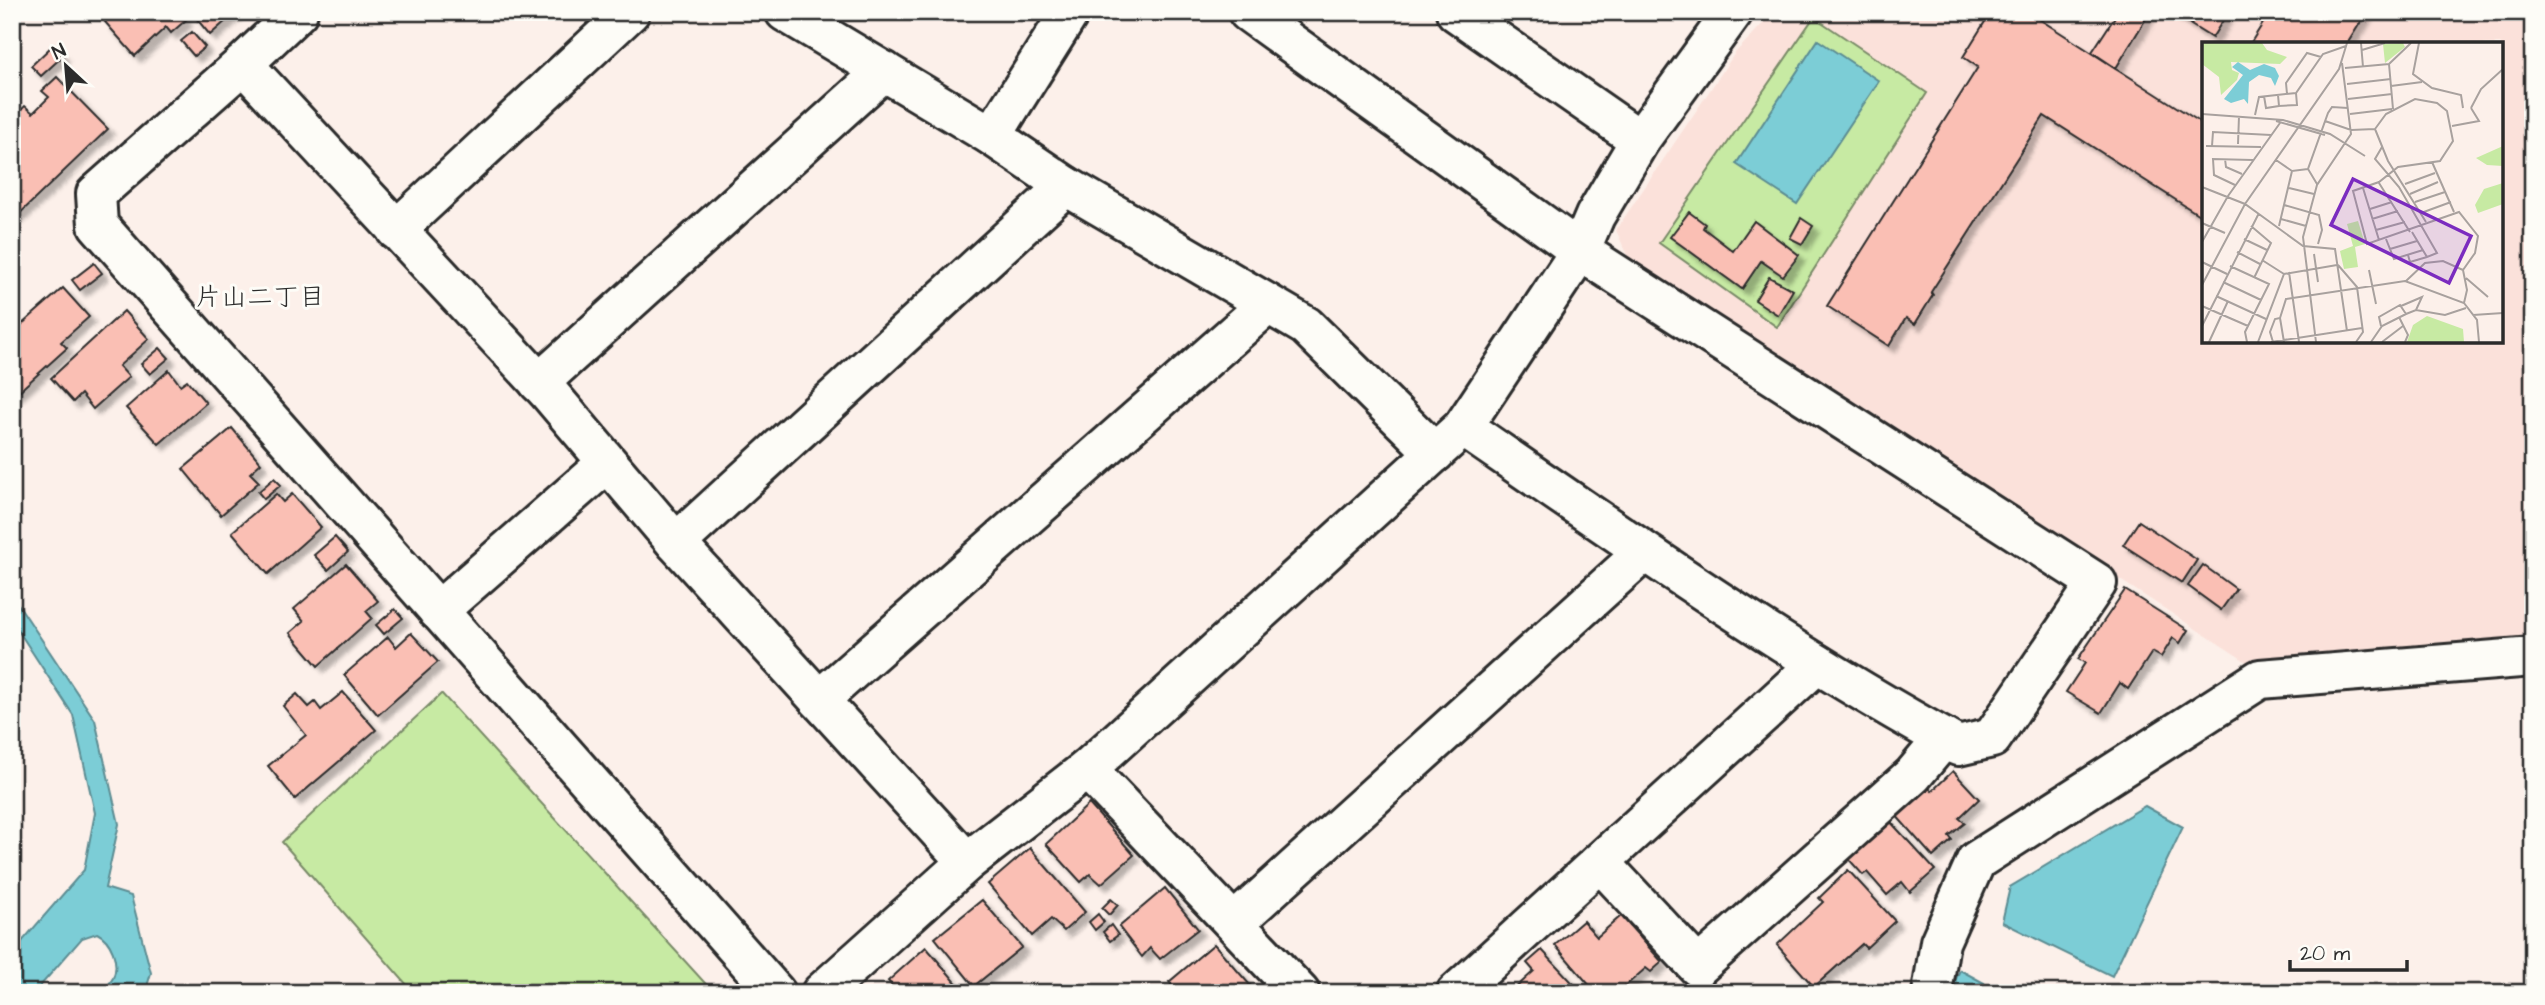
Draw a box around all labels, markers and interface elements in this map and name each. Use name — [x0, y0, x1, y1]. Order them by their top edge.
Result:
north arrow — [32, 32, 102, 102]
text: N — [48, 37, 71, 67]
inset map — [2202, 42, 2503, 343]
district label: 片山二丁目 — [195, 279, 325, 315]
scale bar — [2290, 928, 2407, 972]
text: 20 m — [2300, 939, 2351, 968]

